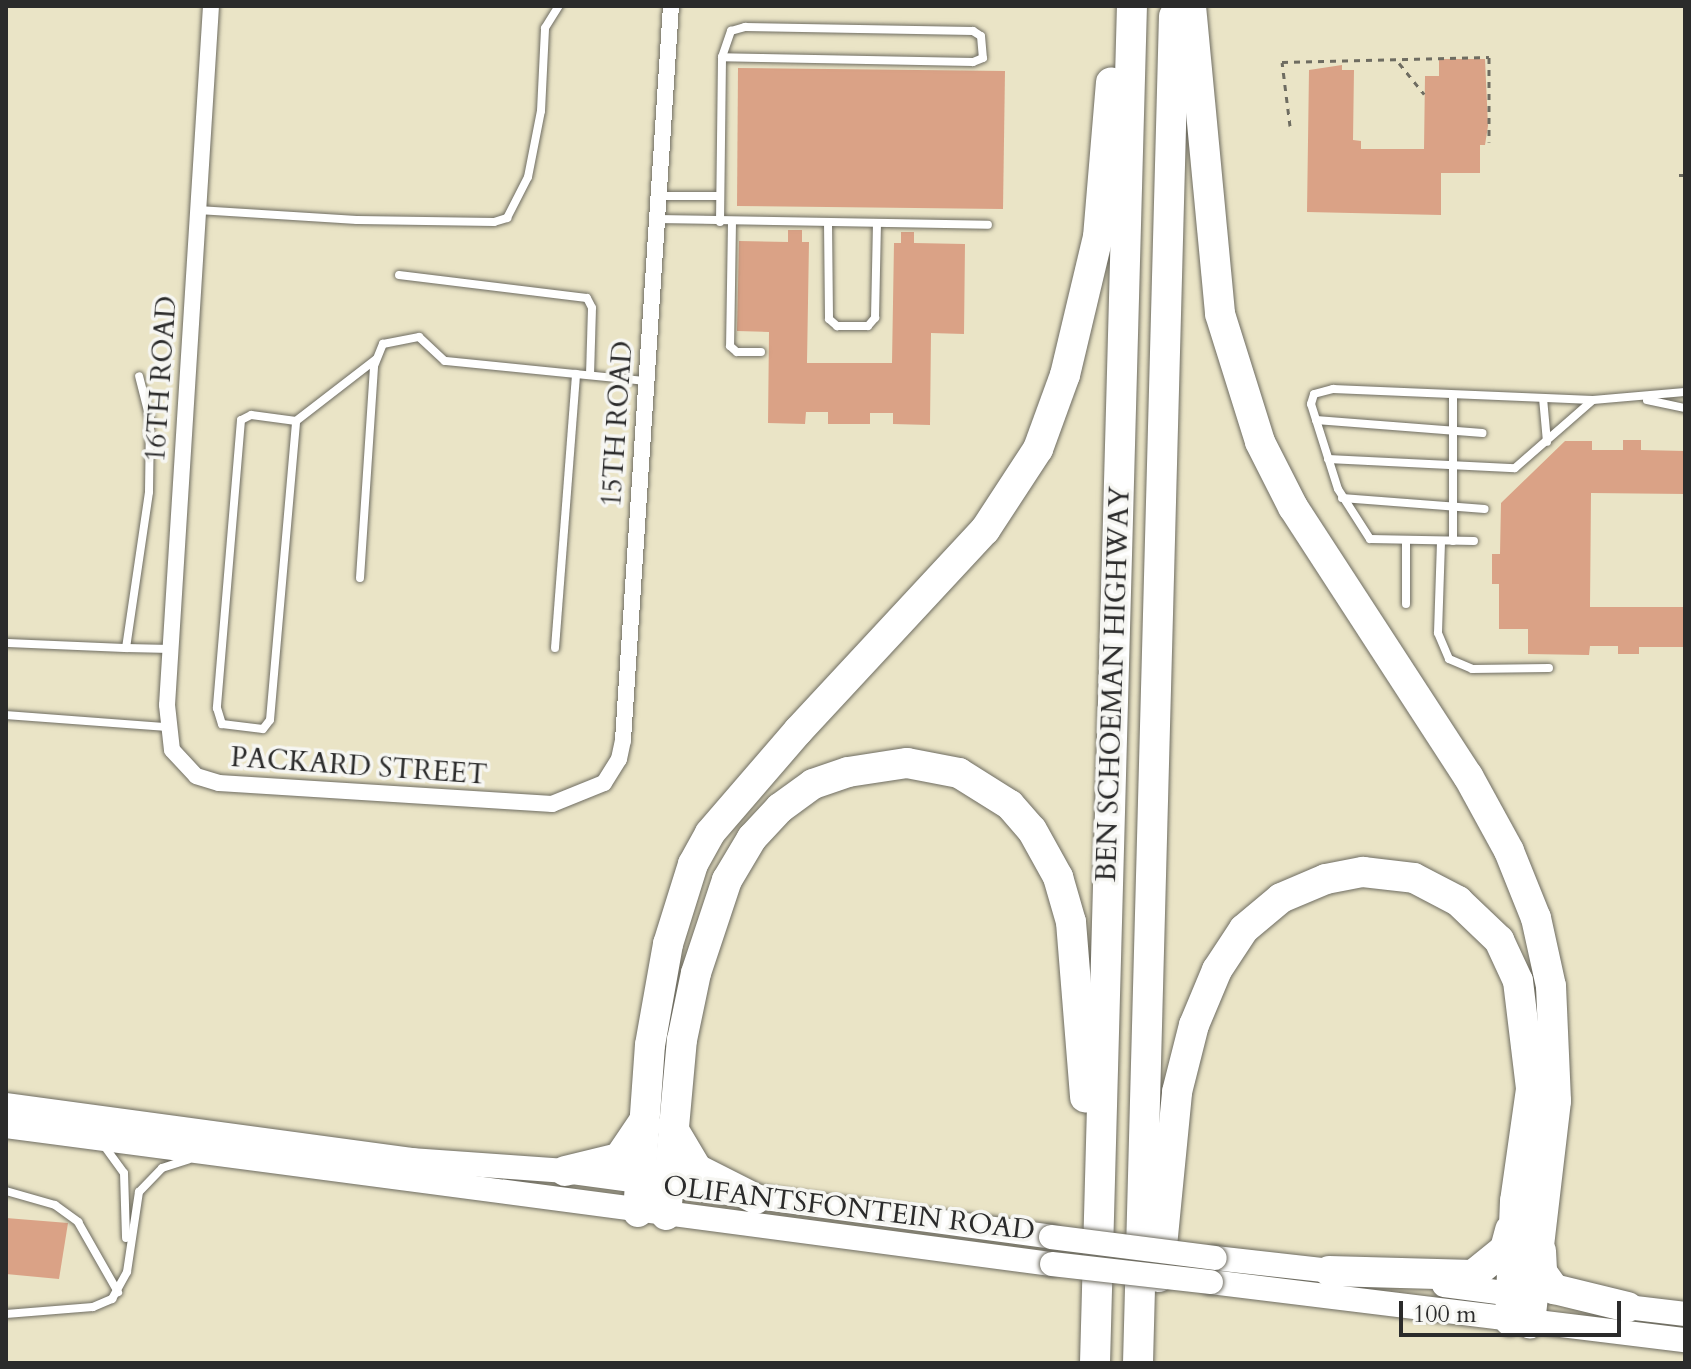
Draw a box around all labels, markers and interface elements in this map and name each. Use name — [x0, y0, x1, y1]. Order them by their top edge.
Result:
street label: 16TH ROAD — [138, 295, 184, 463]
street label: 15TH ROAD — [594, 340, 640, 508]
street label: BEN SCHOEMAN HIGHWAY — [1089, 486, 1137, 882]
street label: PACKARD STREET — [229, 740, 489, 792]
street label: OLIFANTSFONTEIN ROAD — [661, 1169, 1037, 1247]
scale bar — [1403, 1285, 1625, 1335]
text: 100 m — [1413, 1298, 1477, 1331]

